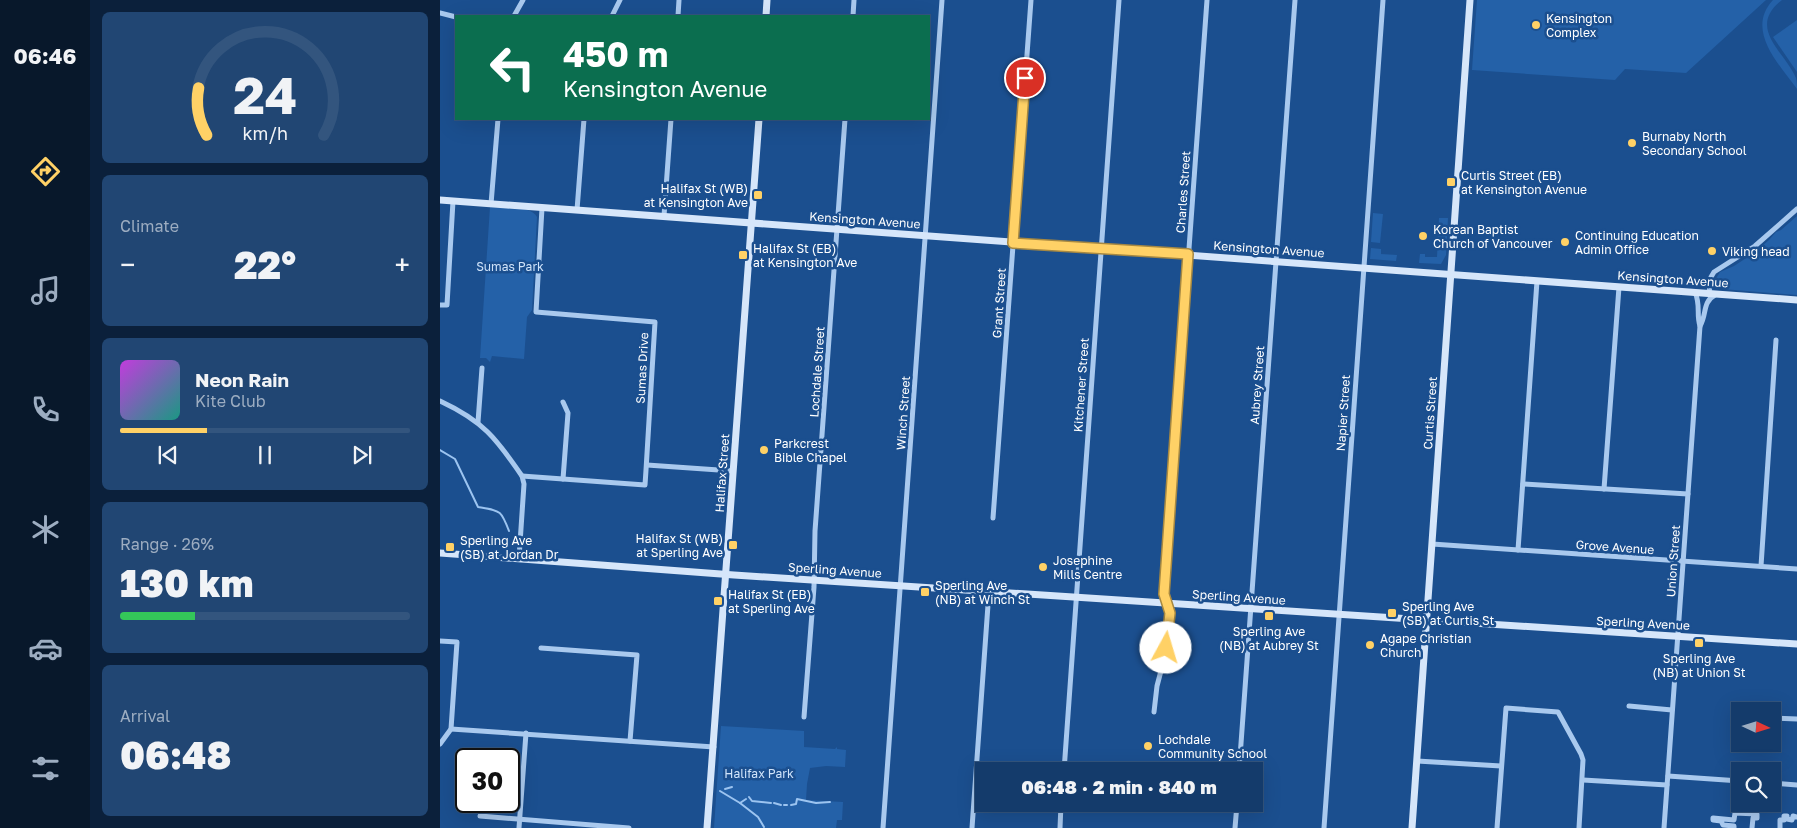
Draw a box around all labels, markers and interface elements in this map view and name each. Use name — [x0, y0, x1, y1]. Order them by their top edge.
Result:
place label: Kensington Complex — [1546, 11, 1612, 40]
marker: Kensington Complex — [1530, 19, 1542, 31]
text: 450 m — [563, 33, 668, 75]
icon: left — [480, 35, 545, 100]
text: 06:46 — [13, 42, 77, 69]
pin — [1004, 57, 1046, 99]
text: 24 — [233, 63, 297, 125]
icon: arrive — [1011, 64, 1039, 92]
text: Kensington Avenue — [563, 75, 767, 102]
text: km/h — [242, 122, 288, 144]
place label: Burnaby North Secondary School — [1642, 129, 1747, 158]
marker: Burnaby North Secondary School — [1626, 137, 1638, 149]
street label: Charles Street — [1173, 150, 1193, 234]
icon: directions — [28, 154, 63, 189]
place label: Curtis Street (EB) at Kensington Avenue — [1461, 168, 1587, 197]
marker: Curtis Street (EB) at Kensington Avenue — [1445, 176, 1457, 188]
place label: Halifax St (WB) at Kensington Ave — [644, 181, 748, 210]
marker: Halifax St (WB) at Kensington Ave — [752, 189, 764, 201]
street label: Kensington Avenue — [809, 209, 921, 231]
text: Climate — [120, 216, 179, 236]
place label: Korean Baptist Church of Vancouver — [1433, 222, 1553, 251]
place label: Continuing Education Admin Office — [1575, 228, 1699, 257]
marker: Korean Baptist Church of Vancouver — [1417, 230, 1429, 242]
marker: Continuing Education Admin Office — [1559, 236, 1571, 248]
street label: Kensington Avenue — [1213, 238, 1325, 260]
place label: Halifax St (EB) at Kensington Ave — [753, 241, 857, 270]
text: 22° — [234, 242, 296, 287]
place label: Viking head — [1722, 244, 1790, 259]
marker: Viking head — [1706, 245, 1718, 257]
text: − — [120, 248, 135, 281]
text: + — [395, 248, 410, 281]
marker: Halifax St (EB) at Kensington Ave — [737, 249, 749, 261]
park label: Sumas Park — [476, 259, 544, 274]
street label: Grant Street — [989, 267, 1009, 339]
street label: Kensington Avenue — [1617, 268, 1729, 290]
icon: music — [28, 273, 63, 308]
street label: Lochdale Street — [806, 326, 828, 418]
street label: Sumas Drive — [633, 332, 651, 404]
street label: Kitchener Street — [1070, 337, 1092, 433]
street label: Aubrey Street — [1247, 345, 1267, 425]
text: Neon Rain — [195, 368, 289, 391]
street label: Napier Street — [1333, 374, 1353, 452]
street label: Winch Street — [893, 375, 913, 451]
street label: Curtis Street — [1420, 376, 1440, 450]
text: Kite Club — [195, 391, 266, 411]
icon: phone — [28, 392, 63, 427]
street label: Halifax Street — [712, 433, 732, 513]
place label: Parkcrest Bible Chapel — [774, 436, 847, 465]
icon: previous — [154, 441, 182, 469]
icon: pause — [251, 441, 279, 469]
icon: next — [348, 441, 376, 469]
marker: Parkcrest Bible Chapel — [758, 444, 770, 456]
icon: climate — [28, 512, 63, 547]
street label: Union Street — [1663, 524, 1683, 598]
place label: Halifax St (WB) at Sperling Ave — [636, 531, 723, 560]
place label: Sperling Ave (SB) at Jordan Dr — [460, 533, 559, 562]
text: Range · 26% — [120, 534, 214, 554]
street label: Grove Avenue — [1575, 537, 1655, 557]
marker: Halifax St (WB) at Sperling Ave — [727, 539, 739, 551]
marker: Sperling Ave (SB) at Jordan Dr — [444, 541, 456, 553]
place label: Josephine Mills Centre — [1053, 553, 1122, 582]
street label: Sperling Avenue — [788, 559, 882, 581]
text: 130 km — [120, 560, 254, 605]
marker: Josephine Mills Centre — [1037, 561, 1049, 573]
place label: Sperling Ave (NB) at Winch St — [935, 578, 1030, 607]
marker: Sperling Ave (NB) at Winch St — [919, 586, 931, 598]
street label: Sperling Avenue — [1192, 586, 1286, 608]
place label: Halifax St (EB) at Sperling Ave — [728, 587, 815, 616]
marker: Halifax St (EB) at Sperling Ave — [712, 595, 724, 607]
place label: Sperling Ave (SB) at Curtis St — [1402, 599, 1494, 628]
marker: Sperling Ave (SB) at Curtis St — [1386, 607, 1398, 619]
marker: Sperling Ave (NB) at Aubrey St — [1263, 610, 1275, 622]
street label: Sperling Avenue — [1596, 613, 1690, 633]
position arrow — [1139, 621, 1191, 673]
place label: Sperling Ave (NB) at Aubrey St — [1219, 624, 1319, 653]
icon: car — [28, 631, 63, 666]
place label: Agape Christian Church — [1380, 631, 1471, 660]
marker: Sperling Ave (NB) at Union St — [1693, 637, 1705, 649]
marker: Agape Christian Church — [1364, 639, 1376, 651]
place label: Sperling Ave (NB) at Union St — [1653, 651, 1746, 680]
north arrow — [1731, 702, 1781, 752]
map controls — [1731, 702, 1781, 812]
text: Arrival — [120, 706, 170, 726]
text: 06:48 — [120, 732, 231, 777]
place label: Lochdale Community School — [1158, 732, 1267, 761]
marker: Lochdale Community School — [1142, 740, 1154, 752]
speed limit sign: 30 — [455, 748, 520, 813]
icon: filters — [28, 751, 63, 786]
button: search — [1731, 762, 1781, 812]
park label: Halifax Park — [724, 766, 794, 781]
text: 06:48 · 2 min · 840 m — [1021, 775, 1217, 798]

